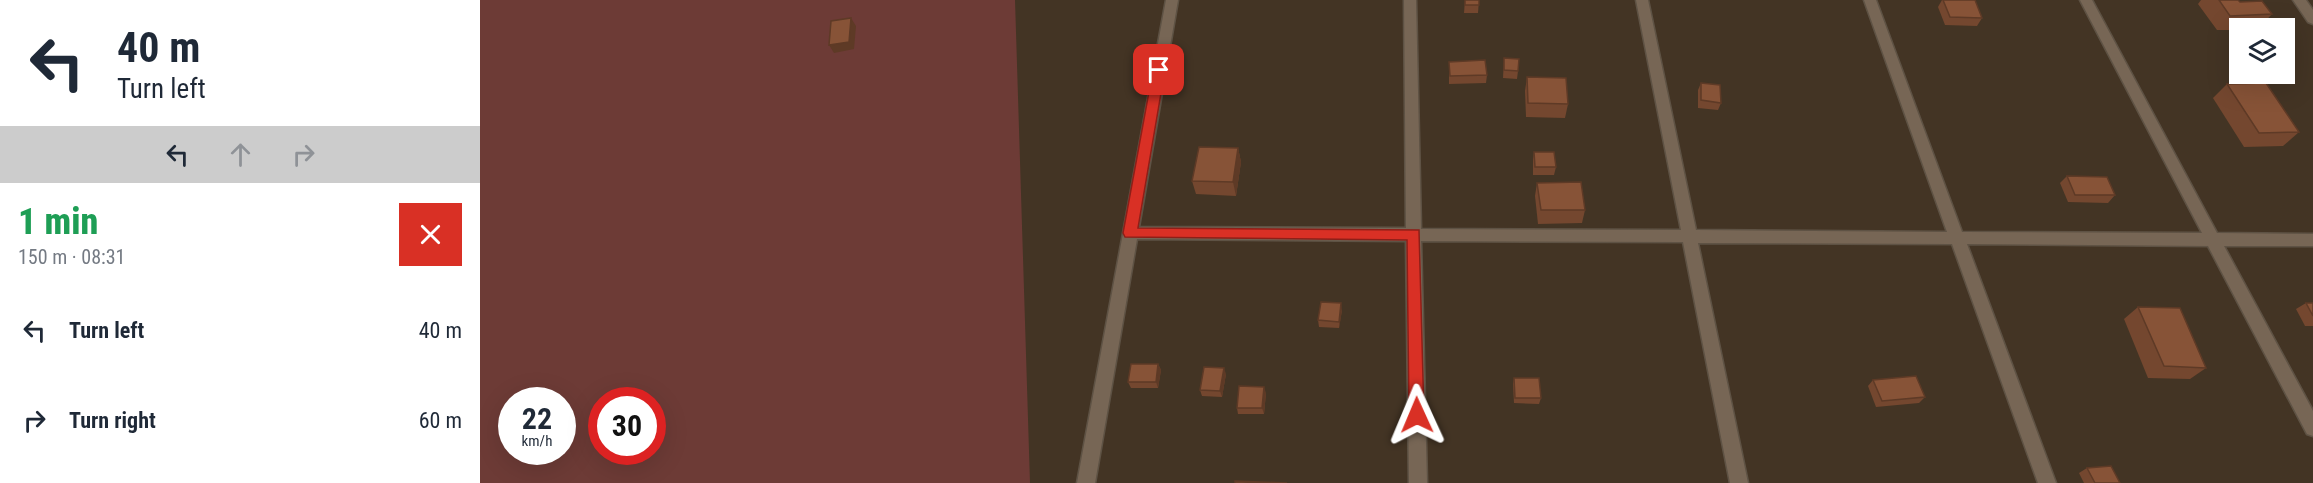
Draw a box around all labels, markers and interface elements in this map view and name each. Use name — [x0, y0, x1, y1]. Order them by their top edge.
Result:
map controls — [2229, 18, 2295, 84]
button: layers — [2229, 18, 2295, 84]
text: 40 m — [117, 23, 200, 72]
icon: left — [18, 24, 96, 102]
pin — [1133, 44, 1184, 95]
icon: arrive — [1142, 53, 1175, 86]
text: Turn left — [117, 73, 206, 105]
icon: left — [161, 138, 194, 171]
icon: ahead — [224, 138, 257, 171]
icon: right — [287, 138, 320, 171]
text: 1 min — [18, 201, 98, 243]
button: close — [399, 203, 462, 266]
text: 150 m · 08:31 — [18, 245, 125, 269]
icon: left — [18, 314, 51, 347]
text: Turn left — [69, 318, 144, 343]
text: 40 m — [419, 318, 462, 343]
position arrow — [1385, 383, 1449, 447]
speed limit sign: 30 — [588, 387, 666, 465]
text: 22 — [522, 401, 552, 436]
icon: right — [18, 404, 51, 437]
text: Turn right — [69, 408, 156, 433]
text: 60 m — [419, 408, 462, 433]
text: km/h — [522, 432, 552, 450]

